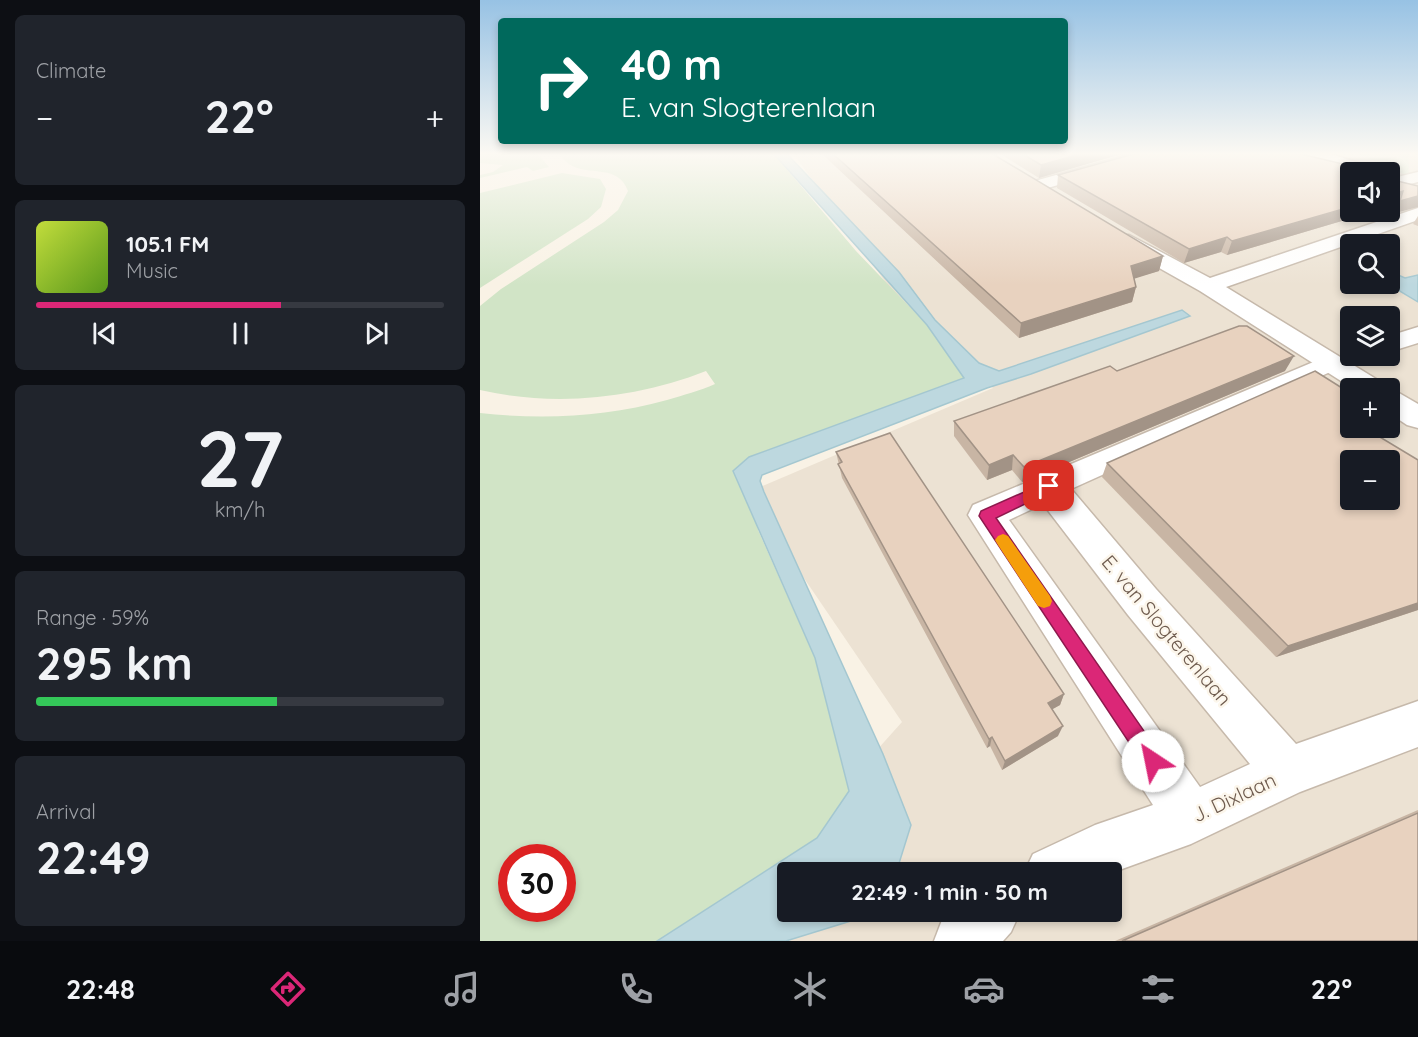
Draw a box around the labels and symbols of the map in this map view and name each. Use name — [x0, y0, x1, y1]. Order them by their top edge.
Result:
pin — [1023, 460, 1074, 511]
street label: E. van Slogterenlaan — [1097, 550, 1237, 710]
position arrow — [1121, 729, 1185, 793]
street label: J. Dixlaan — [1188, 767, 1280, 827]
speed limit sign: 30 — [498, 844, 576, 922]

